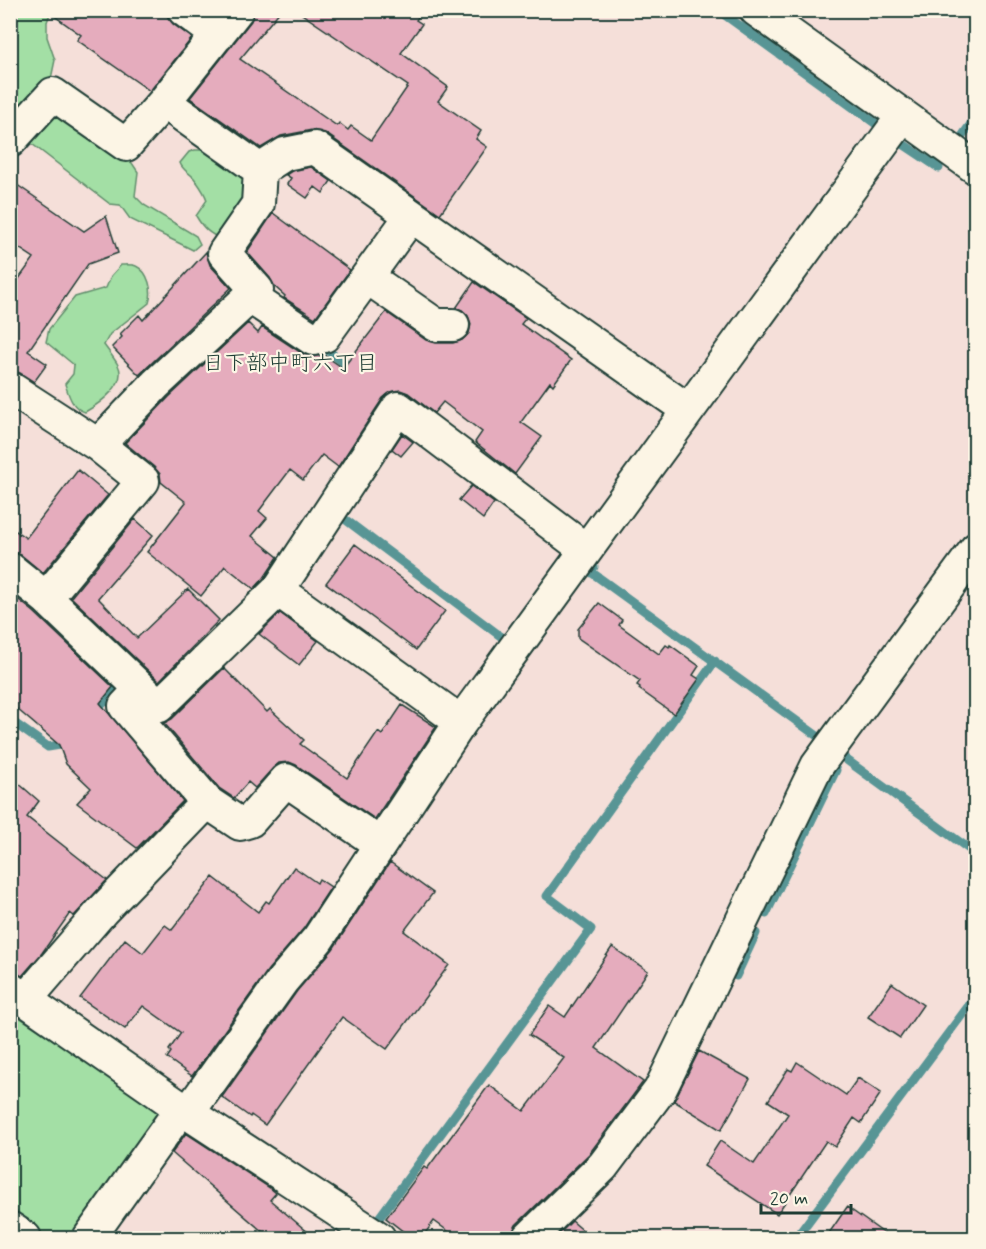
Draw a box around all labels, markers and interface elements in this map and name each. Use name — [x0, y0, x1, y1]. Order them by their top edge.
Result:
district label: 日下部中町六丁目 — [202, 350, 378, 378]
scale bar — [761, 1177, 851, 1215]
text: 20 m — [770, 1187, 808, 1211]

